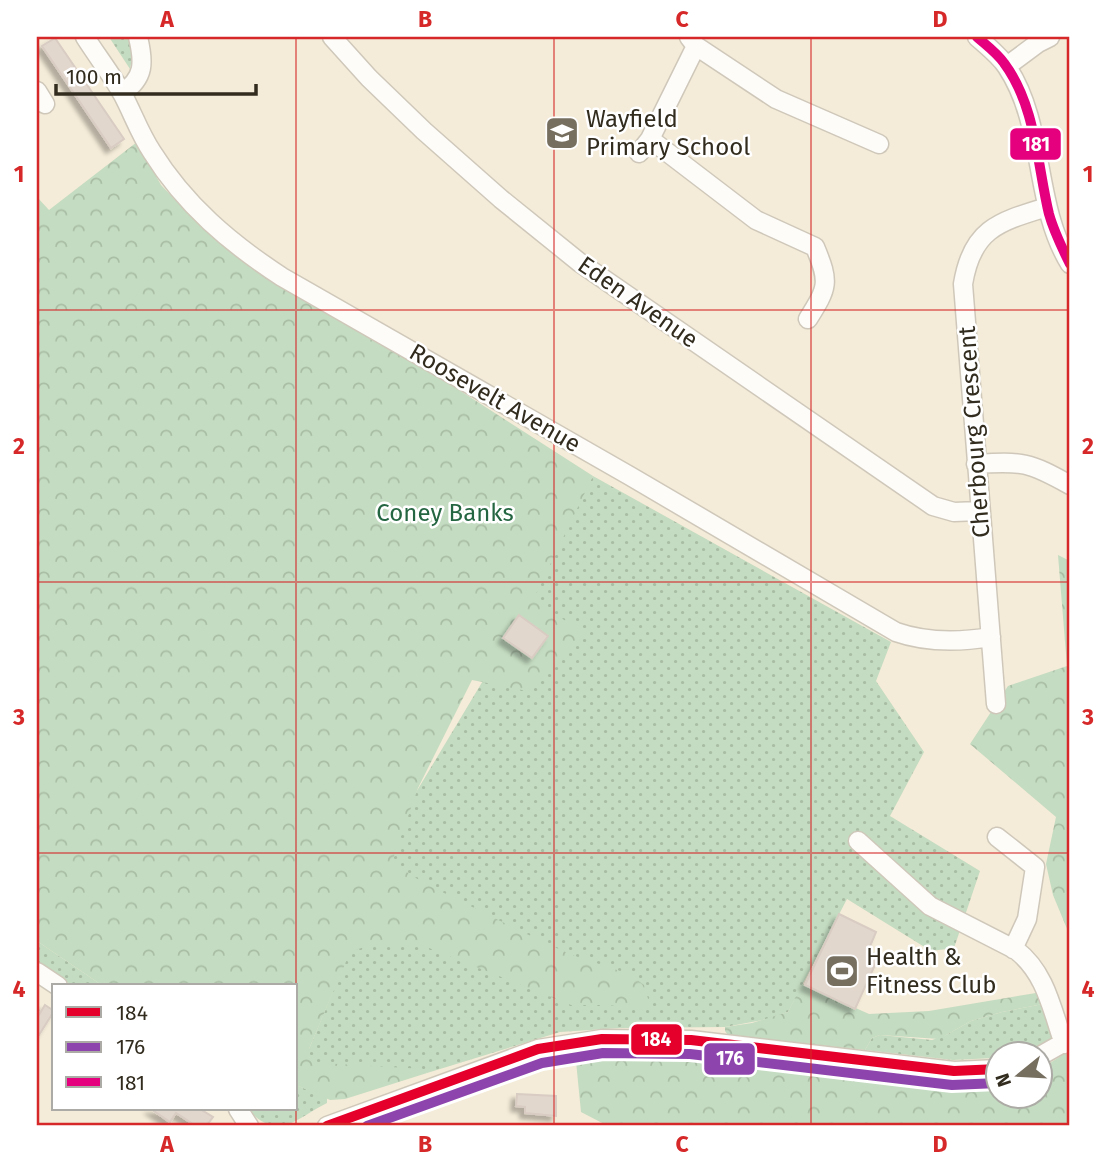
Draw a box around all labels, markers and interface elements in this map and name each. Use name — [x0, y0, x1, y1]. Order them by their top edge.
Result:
text: A — [159, 5, 174, 33]
text: B — [418, 5, 432, 33]
text: C — [675, 5, 689, 33]
text: D — [933, 5, 948, 33]
scale bar — [56, 52, 256, 96]
text: 100 m — [66, 64, 122, 90]
place label: Wayfield Primary School — [586, 105, 750, 161]
school or university icon: Wayfield Primary School — [543, 114, 581, 152]
line badge: 181 — [1009, 127, 1062, 161]
text: 181 — [1022, 133, 1050, 156]
text: 1 — [14, 160, 24, 188]
text: 1 — [1083, 160, 1093, 188]
street label: Eden Avenue — [573, 250, 703, 354]
street label: Cherbourg Crescent — [953, 325, 995, 539]
street label: Roosevelt Avenue — [404, 338, 586, 458]
text: 2 — [13, 432, 25, 460]
text: 2 — [1082, 432, 1094, 460]
park label: Coney Banks — [376, 499, 514, 527]
text: 3 — [12, 703, 25, 731]
text: 3 — [1081, 703, 1094, 731]
place label: Health & Fitness Club — [866, 943, 997, 999]
sports icon: Health & Fitness Club — [823, 952, 861, 990]
text: 4 — [13, 975, 26, 1003]
text: 4 — [1082, 975, 1095, 1003]
legend — [52, 984, 298, 1110]
text: 184 — [116, 1000, 148, 1026]
line badge: 184 — [630, 1023, 683, 1056]
text: 184 — [641, 1028, 672, 1051]
text: 176 — [116, 1034, 145, 1060]
north arrow — [984, 1040, 1054, 1110]
line badge: 176 — [703, 1042, 756, 1076]
text: 176 — [716, 1047, 744, 1070]
text: 181 — [116, 1070, 145, 1096]
text: N — [990, 1071, 1016, 1090]
text: A — [159, 1130, 174, 1158]
text: B — [418, 1130, 432, 1158]
text: C — [675, 1130, 689, 1158]
text: D — [933, 1130, 948, 1158]

